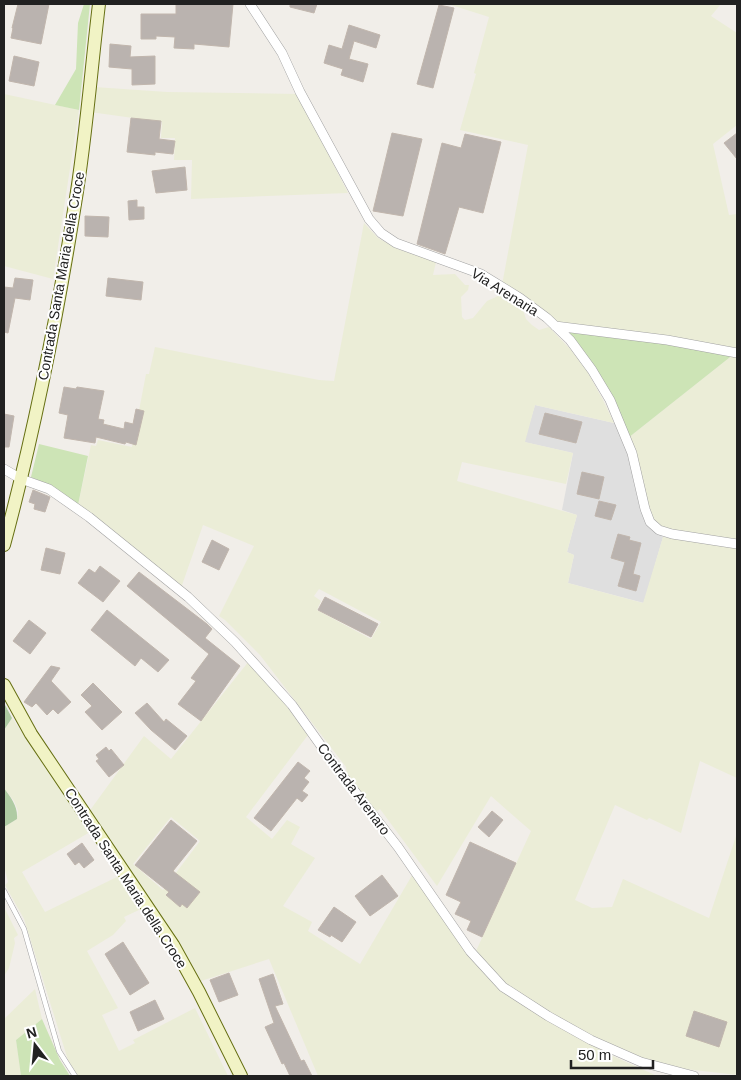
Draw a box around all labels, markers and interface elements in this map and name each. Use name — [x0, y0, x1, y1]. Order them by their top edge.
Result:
street label: Contrada Santa Maria della Croce — [35, 170, 87, 382]
street label: Via Arenaria — [469, 265, 542, 319]
street label: Contrada Arenaro — [314, 740, 394, 838]
street label: Contrada Santa Maria della Croce — [62, 785, 190, 971]
north arrow — [10, 1020, 60, 1070]
text: N — [24, 1023, 38, 1042]
scale bar — [571, 1038, 654, 1070]
text: 50 m — [578, 1046, 611, 1063]

